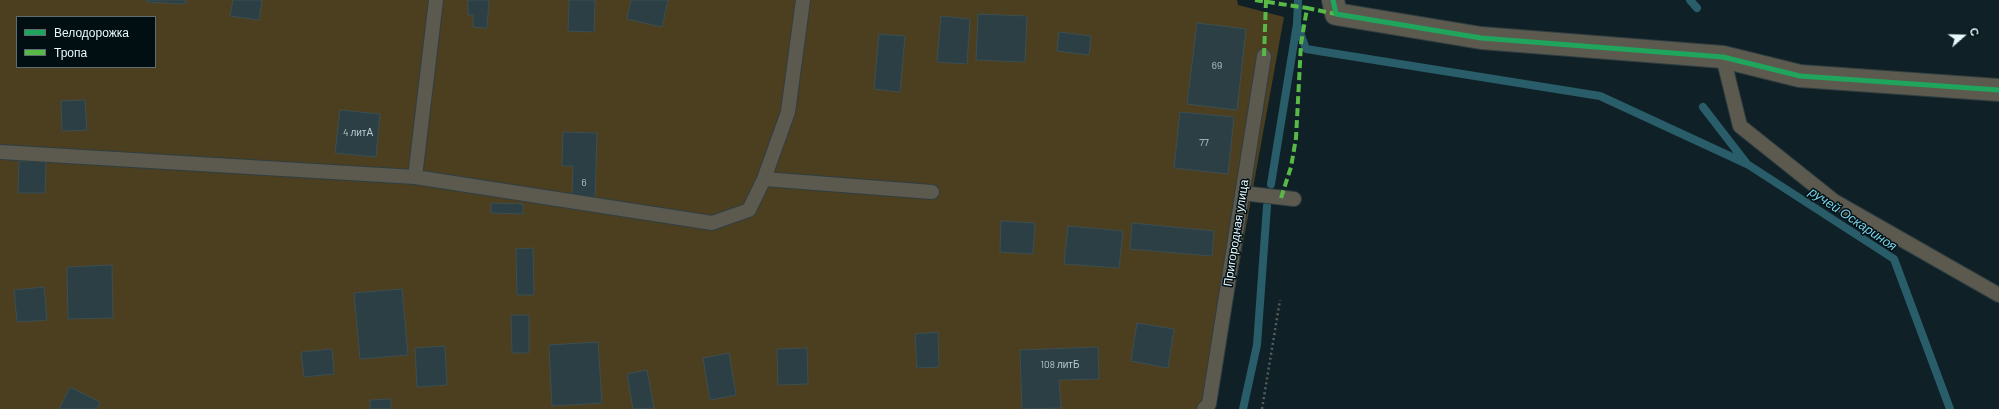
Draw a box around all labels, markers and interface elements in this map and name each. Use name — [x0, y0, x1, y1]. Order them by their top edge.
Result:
legend — [16, 16, 156, 68]
north arrow — [1943, 16, 1983, 56]
text: Велодорожка — [54, 25, 129, 39]
text: С — [1967, 26, 1982, 38]
text: Тропа — [54, 45, 87, 59]
house number: 69 — [1212, 60, 1222, 72]
house number: 4 литА — [343, 127, 373, 139]
house number: 77 — [1199, 137, 1209, 149]
house number: 6 — [581, 177, 587, 189]
street label: Пригородная улица — [1220, 179, 1252, 287]
water label: ручей Оскариноя — [1806, 184, 1900, 254]
house number: 108 литБ — [1041, 359, 1079, 371]

